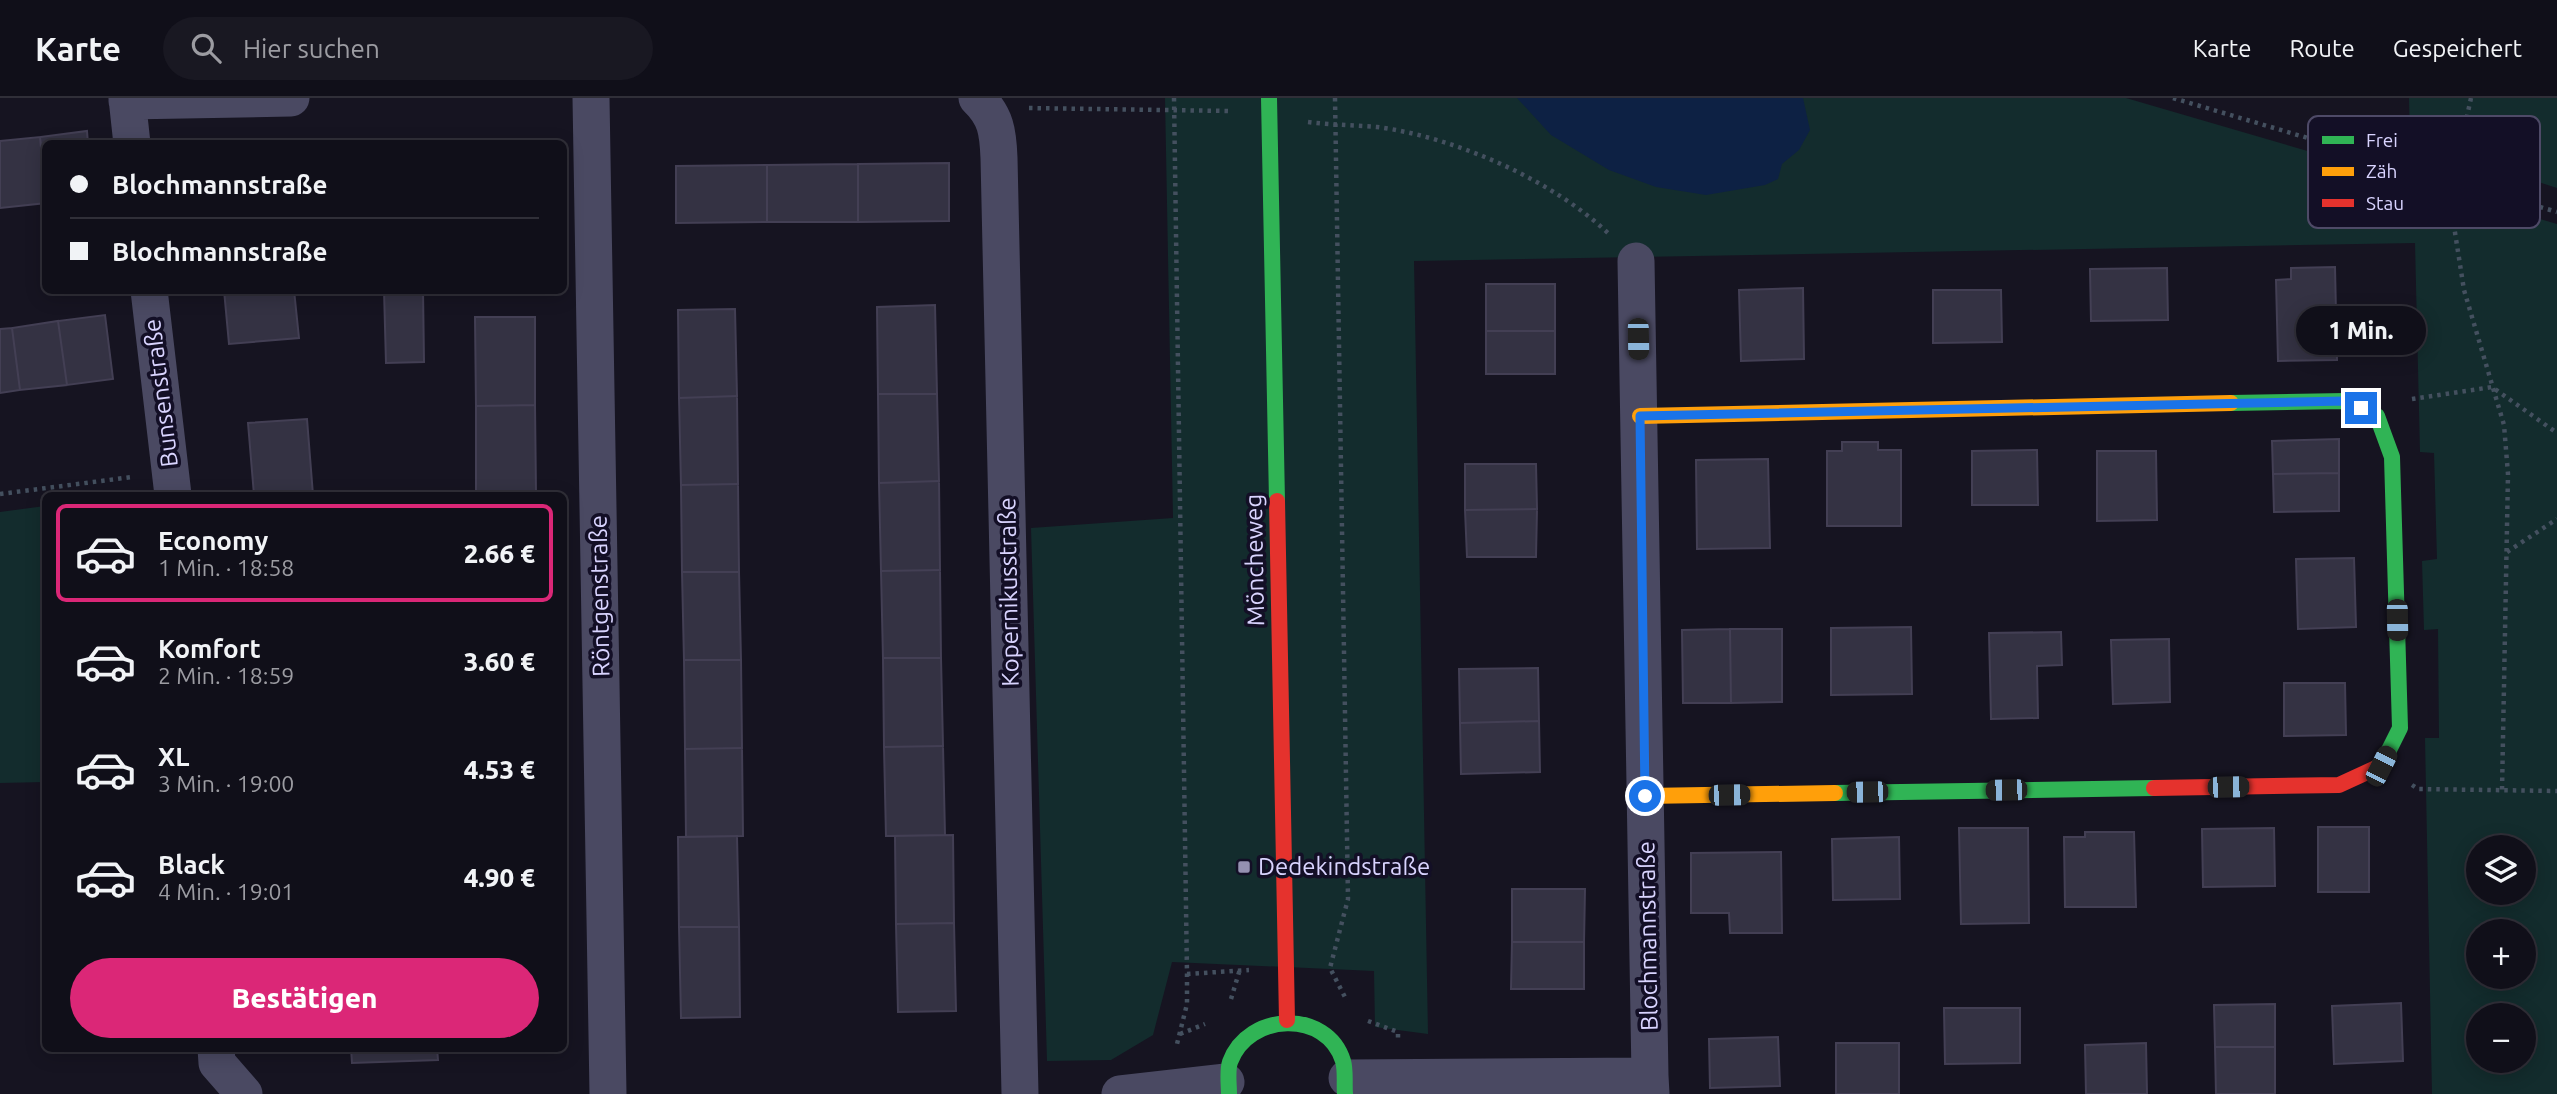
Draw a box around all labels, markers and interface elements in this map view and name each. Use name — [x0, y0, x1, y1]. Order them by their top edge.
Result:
search box — [163, 17, 653, 80]
icon: search — [187, 29, 225, 67]
text: Karte — [35, 30, 121, 67]
text: Hier suchen — [243, 34, 380, 63]
text: Karte — [2193, 35, 2251, 62]
text: Route — [2289, 35, 2355, 62]
text: Gespeichert — [2393, 35, 2522, 62]
legend — [2308, 116, 2540, 228]
text: Frei — [2366, 129, 2398, 151]
text: Zäh — [2366, 160, 2397, 182]
text: Blochmannstraße — [112, 170, 328, 199]
text: Stau — [2366, 192, 2404, 214]
text: Blochmannstraße — [112, 237, 328, 266]
callout: 1 Min. — [2296, 306, 2426, 356]
street label: Bunsenstraße — [138, 317, 183, 469]
car — [1628, 318, 1649, 360]
text: 1 Min. — [2329, 318, 2393, 343]
route end — [2345, 392, 2377, 424]
street label: Möncheweg — [1240, 494, 1269, 626]
street label: Kopernikusstraße — [993, 497, 1024, 687]
street label: Röntgenstraße — [585, 515, 614, 677]
icon: car — [74, 522, 137, 585]
text: Economy — [158, 526, 268, 555]
text: 2.66 € — [464, 539, 535, 568]
text: 1 Min. · 18:58 — [158, 555, 294, 580]
car — [2387, 599, 2408, 641]
icon: car — [74, 630, 137, 693]
text: Komfort — [158, 634, 261, 663]
text: 3.60 € — [464, 647, 535, 676]
text: 2 Min. · 18:59 — [158, 663, 294, 688]
icon: car — [74, 738, 137, 801]
text: XL — [158, 742, 189, 771]
car — [2363, 743, 2400, 789]
text: 4.53 € — [464, 755, 535, 784]
text: 3 Min. · 19:00 — [158, 771, 294, 796]
car — [2207, 776, 2250, 798]
car — [1985, 779, 2028, 801]
route start — [1629, 780, 1661, 812]
car — [1846, 781, 1889, 803]
car — [1708, 784, 1751, 806]
map controls — [2466, 835, 2536, 1073]
button: layers — [2466, 835, 2536, 905]
street label: Blochmannstraße — [1632, 841, 1663, 1031]
icon: car — [74, 846, 137, 909]
text: Black — [158, 850, 225, 879]
place label: Dedekindstraße — [1258, 853, 1430, 880]
marker: Dedekindstraße — [1236, 859, 1252, 875]
text: 4.90 € — [464, 863, 535, 892]
text: 4 Min. · 19:01 — [158, 879, 294, 904]
button: + — [2466, 919, 2536, 989]
button: Bestätigen — [70, 958, 539, 1038]
button: − — [2466, 1003, 2536, 1073]

